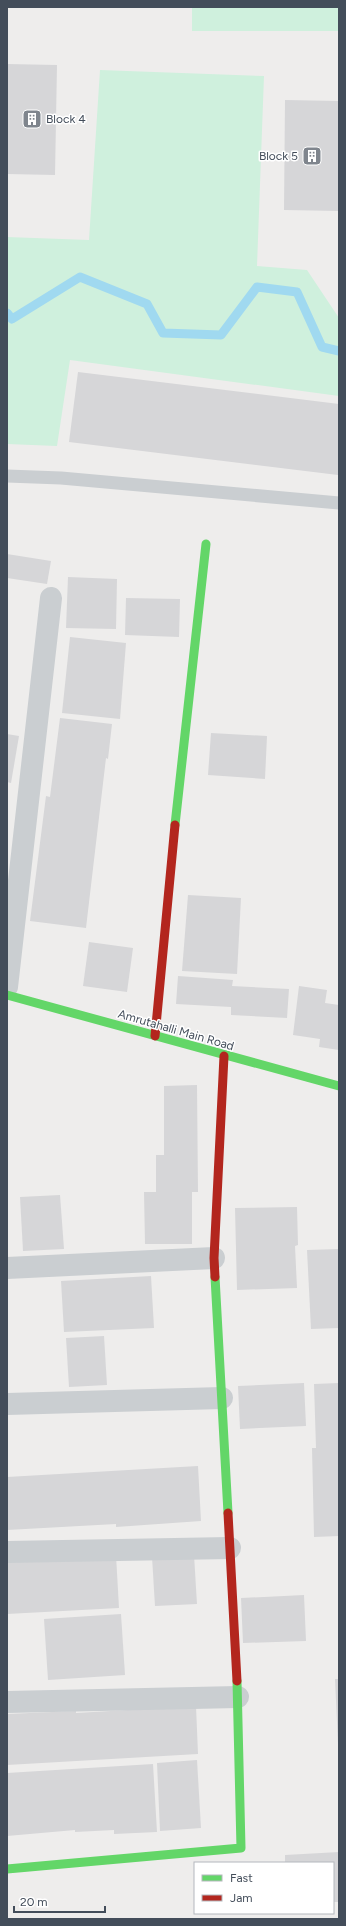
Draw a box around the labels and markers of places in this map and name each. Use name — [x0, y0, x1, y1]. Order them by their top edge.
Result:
building icon: Block 4 — [21, 108, 43, 130]
place label: Block 4 — [46, 112, 86, 126]
building icon: Block 5 — [301, 145, 323, 167]
place label: Block 5 — [259, 149, 298, 163]

